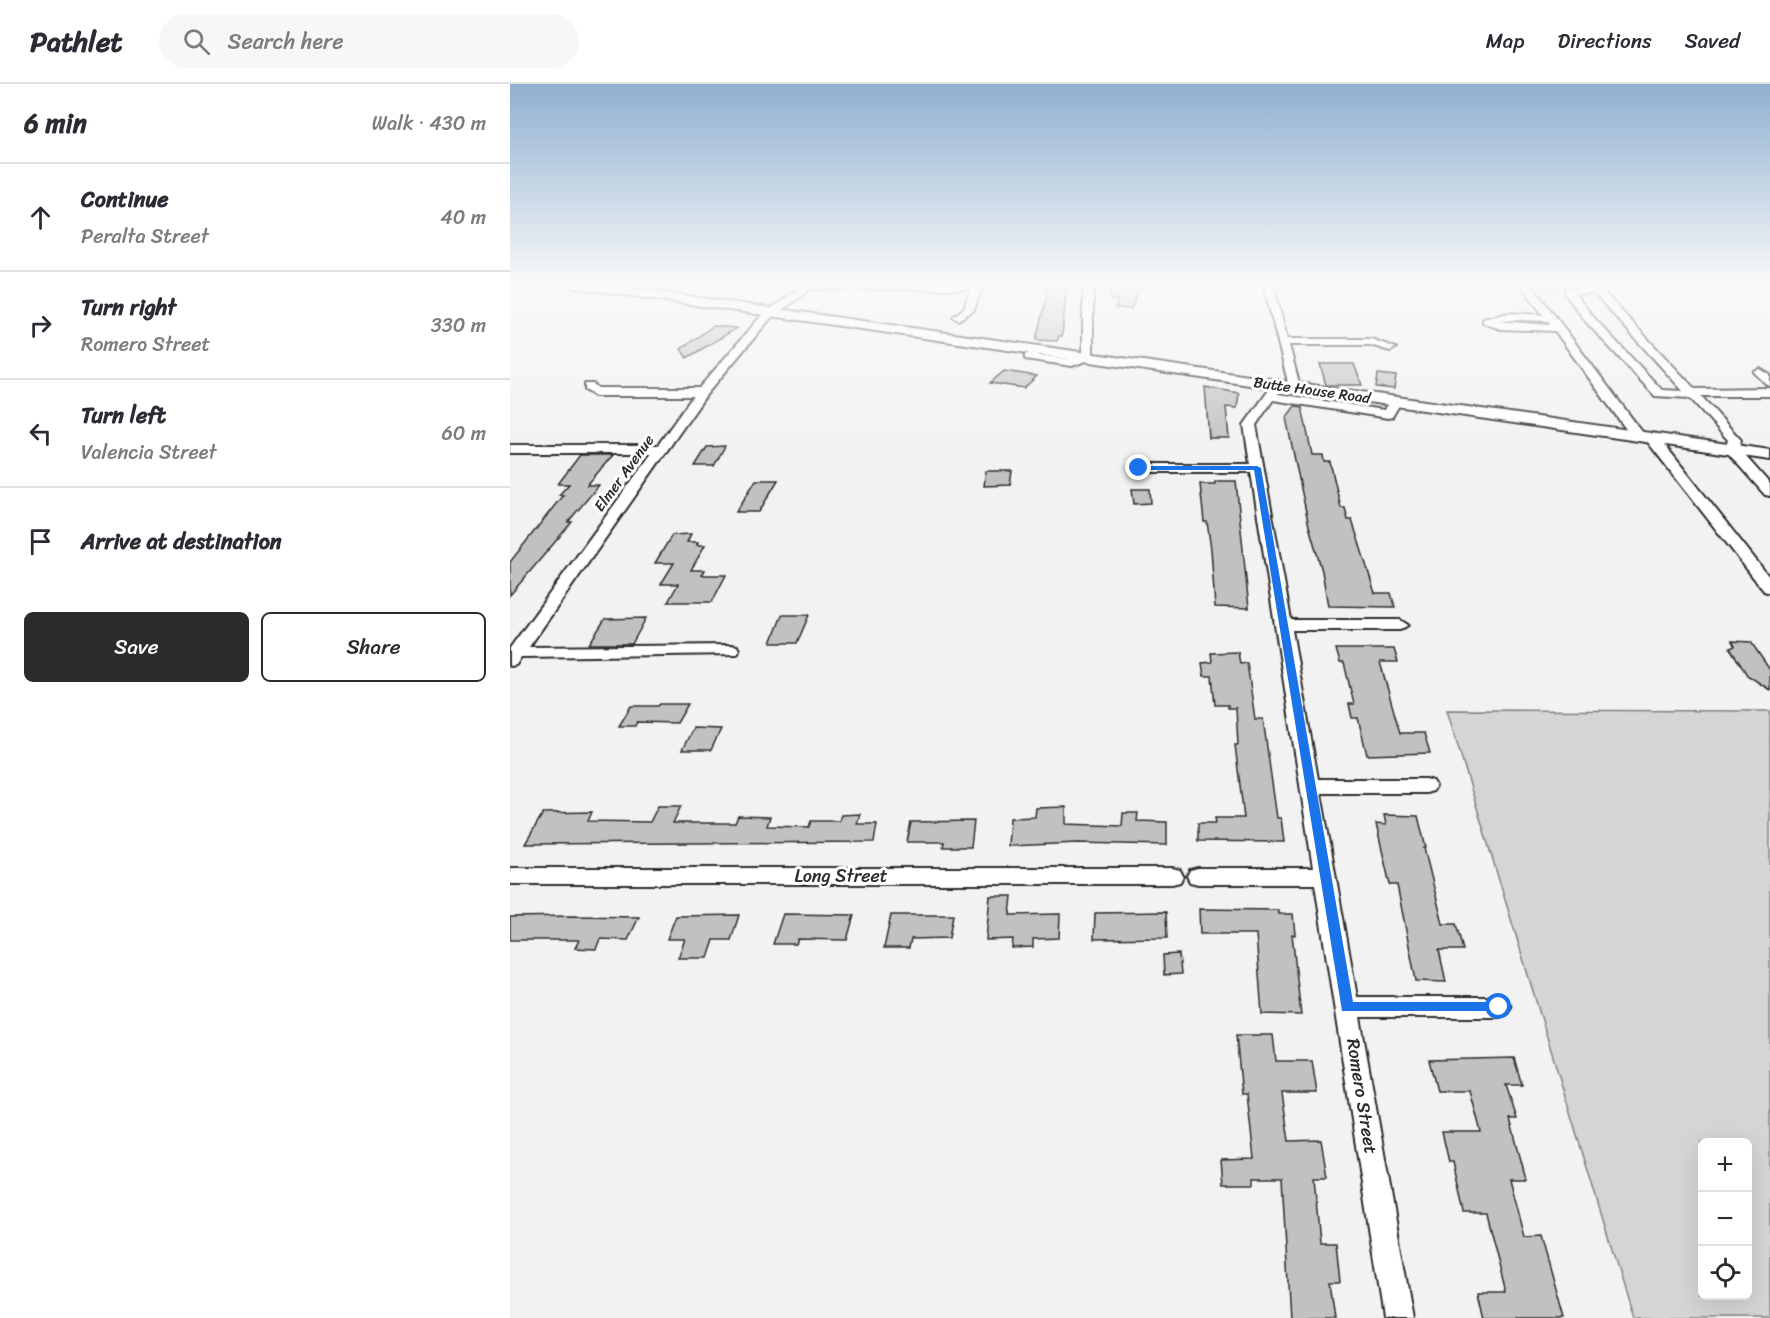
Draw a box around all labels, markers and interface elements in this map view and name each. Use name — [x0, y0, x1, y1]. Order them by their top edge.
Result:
search box — [159, 14, 579, 68]
text: Pathlet — [30, 17, 123, 66]
text: Search here — [228, 22, 343, 61]
text: Map — [1486, 22, 1524, 60]
text: Directions — [1557, 22, 1652, 60]
text: Saved — [1685, 22, 1740, 60]
icon: search — [180, 25, 213, 58]
text: 6 min — [24, 100, 87, 146]
text: Walk · 430 m — [372, 106, 486, 141]
text: Continue — [81, 180, 169, 219]
text: 40 m — [440, 200, 486, 235]
icon: ahead — [24, 201, 57, 234]
text: Peralta Street — [81, 219, 209, 254]
text: Turn right — [81, 288, 176, 327]
text: 330 m — [431, 308, 486, 343]
icon: right — [24, 309, 57, 342]
text: Romero Street — [81, 327, 210, 362]
street label: Butte House Road — [1252, 369, 1373, 411]
text: Turn left — [81, 396, 166, 435]
text: 60 m — [441, 416, 486, 451]
icon: left — [24, 417, 57, 450]
street label: Elmer Avenue — [587, 429, 661, 517]
text: Valencia Street — [81, 435, 217, 470]
route end — [1125, 454, 1151, 480]
text: Arrive at destination — [81, 522, 282, 561]
icon: arrive — [24, 525, 57, 558]
button: Save — [24, 612, 249, 682]
button: Share — [261, 612, 486, 682]
street label: Long Street — [794, 860, 888, 892]
route start — [1485, 993, 1511, 1019]
street label: Romero Street — [1337, 1036, 1387, 1156]
map controls — [1698, 1138, 1752, 1300]
button: + — [1698, 1138, 1752, 1192]
button: − — [1698, 1192, 1752, 1246]
button: locate — [1698, 1246, 1752, 1300]

